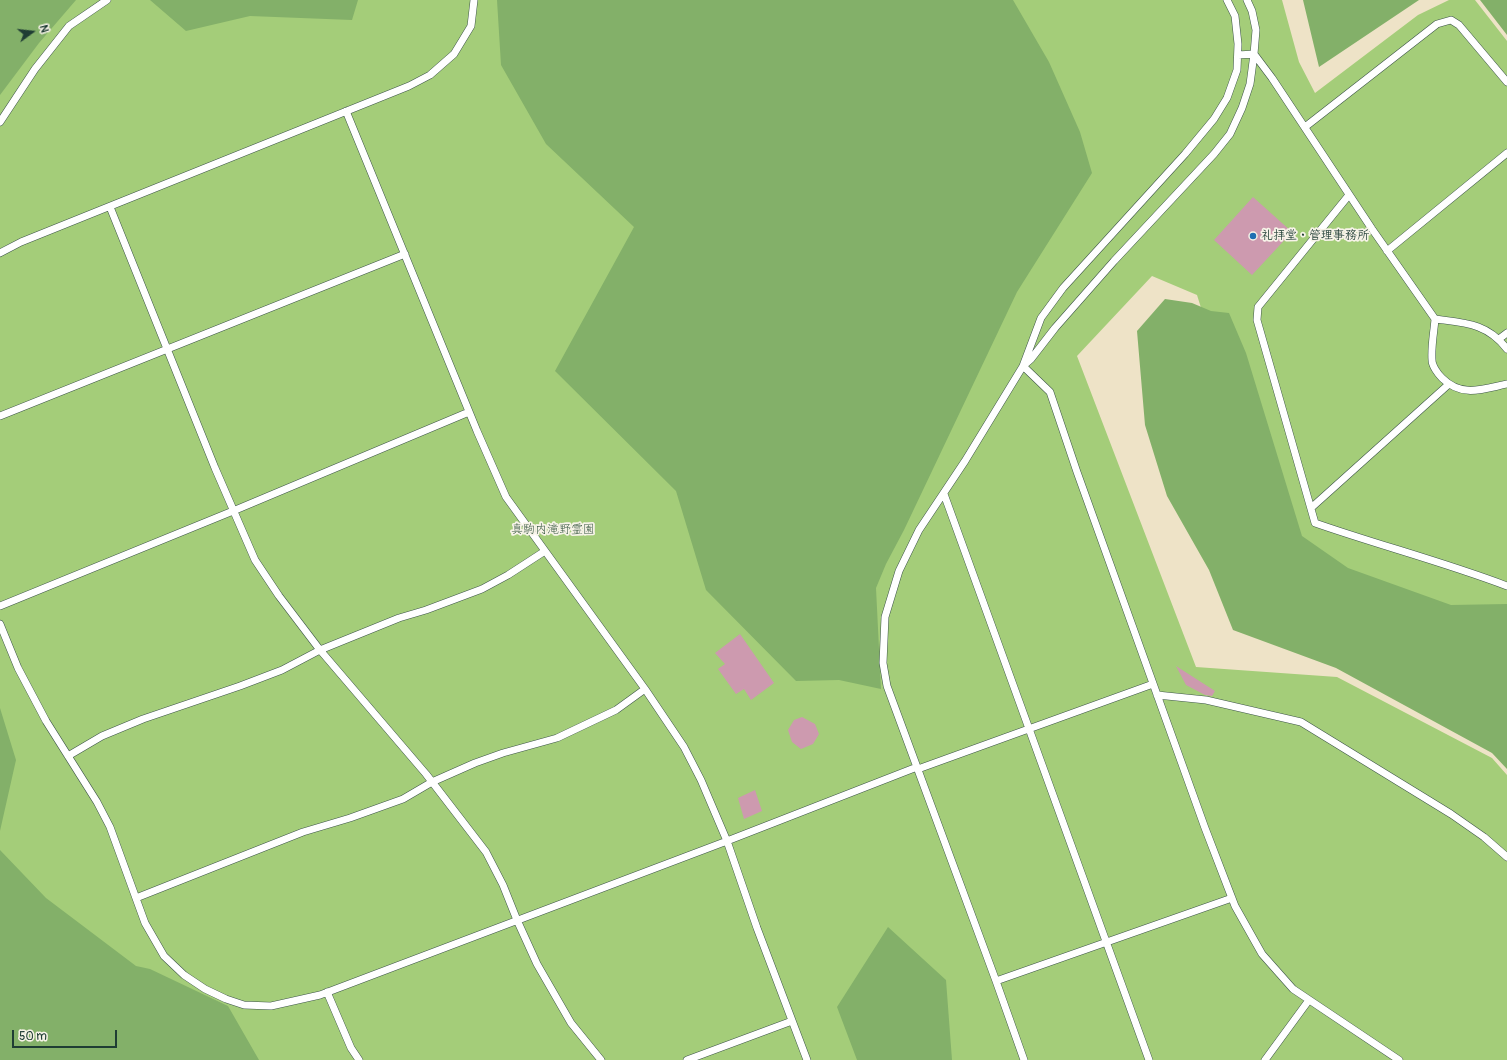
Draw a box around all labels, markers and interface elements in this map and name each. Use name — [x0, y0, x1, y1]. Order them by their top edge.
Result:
north arrow — [12, 12, 52, 52]
text: N — [37, 23, 51, 34]
place label: 礼拝堂・管理事務所 — [1261, 229, 1369, 243]
marker: 礼拝堂・管理事務所 — [1248, 231, 1258, 241]
park label: 真駒内滝野霊園 — [511, 523, 595, 537]
scale bar — [14, 1022, 119, 1048]
text: 50 m — [19, 1029, 47, 1044]

